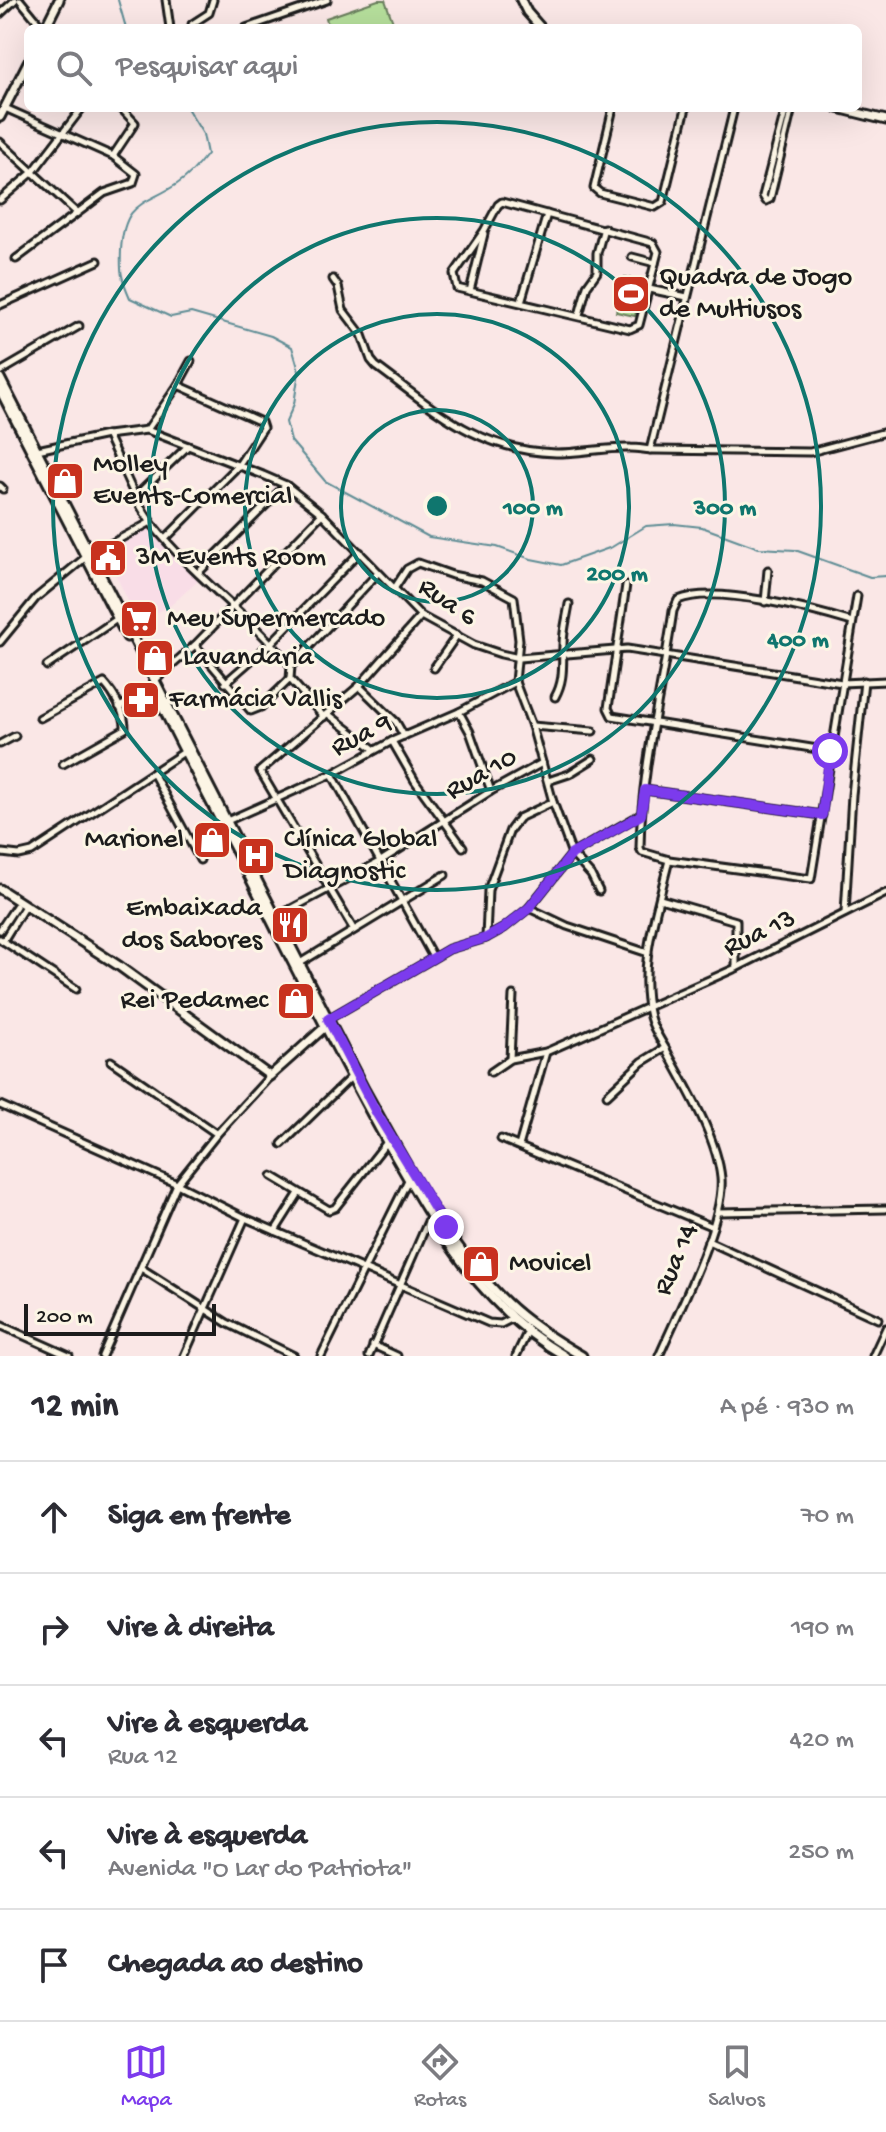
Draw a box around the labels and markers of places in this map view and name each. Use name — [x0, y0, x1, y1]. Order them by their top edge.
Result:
place label: Quadra de Jogo de Multiusos — [659, 262, 852, 327]
sports icon: Quadra de Jogo de Multiusos — [610, 273, 652, 315]
place label: Molley Events-Comercial — [93, 449, 292, 514]
shop icon: Molley Events-Comercial — [44, 460, 86, 502]
centre of rings — [423, 492, 451, 520]
public building icon: 3M Events Room — [87, 537, 129, 579]
place label: 3M Events Room — [135, 542, 326, 575]
supermarket icon: Meu Supermercado — [118, 598, 160, 640]
place label: Meu Supermercado — [167, 603, 385, 636]
shop icon: Lavandaria — [134, 637, 176, 679]
place label: Lavandaria — [183, 642, 315, 675]
pharmacy icon: Farmácia Vallis — [120, 679, 162, 721]
place label: Farmácia Vallis — [168, 684, 343, 717]
shop icon: Marionel — [191, 819, 233, 861]
place label: Marionel — [85, 824, 184, 857]
place label: Clínica Global Diagnostic — [282, 824, 437, 889]
hospital icon: Clínica Global Diagnostic — [235, 835, 277, 877]
place label: Embaixada dos Sabores — [122, 893, 263, 958]
restaurant icon: Embaixada dos Sabores — [269, 904, 311, 946]
shop icon: Rei Pedamec — [275, 980, 317, 1022]
place label: Rei Pedamec — [120, 985, 269, 1018]
shop icon: Movicel — [460, 1243, 502, 1285]
place label: Movicel — [509, 1248, 592, 1281]

